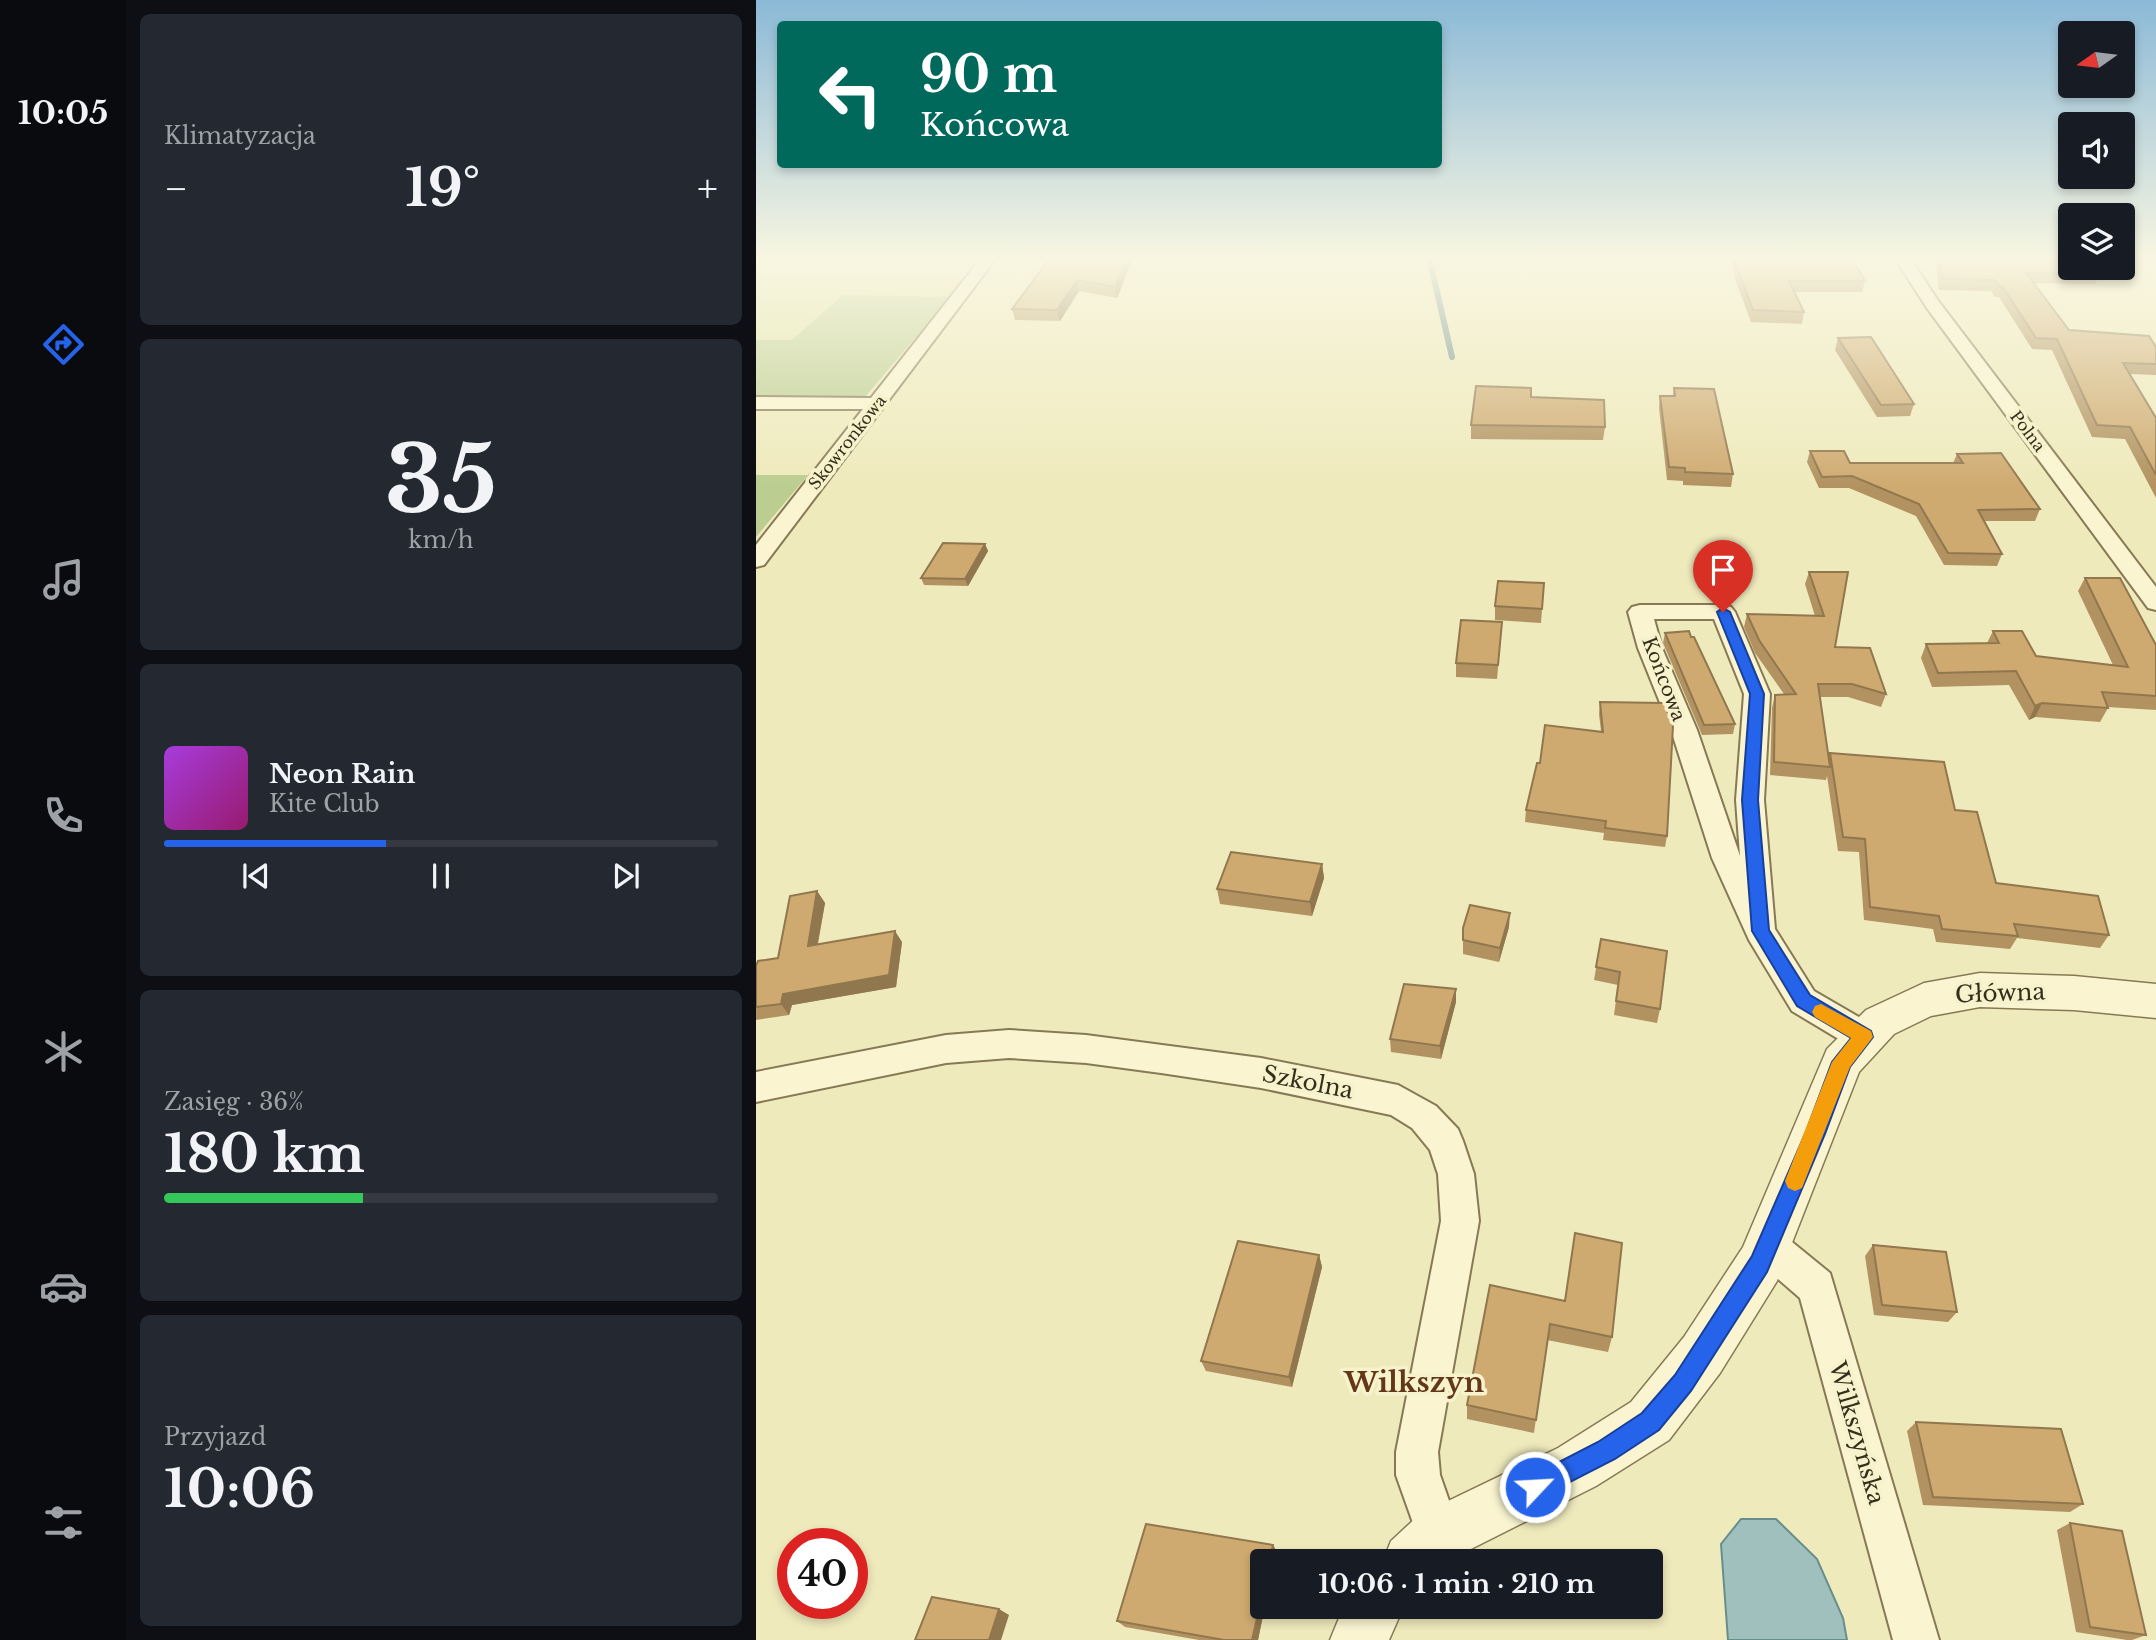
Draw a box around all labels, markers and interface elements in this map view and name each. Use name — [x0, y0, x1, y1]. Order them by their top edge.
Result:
north arrow — [2058, 21, 2135, 98]
map controls — [2058, 21, 2135, 280]
text: 90 m — [920, 44, 1057, 105]
icon: left — [805, 49, 896, 140]
text: 10:05 — [18, 93, 108, 133]
text: Końcowa — [920, 105, 1069, 145]
button: sound — [2058, 112, 2135, 189]
text: Klimatyzacja — [164, 122, 316, 150]
text: 19° — [405, 156, 480, 220]
text: − — [164, 165, 188, 212]
text: + — [697, 165, 718, 212]
button: layers — [2058, 203, 2135, 280]
icon: directions — [39, 320, 88, 369]
street label: Skowronkowa — [804, 391, 890, 493]
street label: Polna — [2006, 407, 2050, 456]
text: 35 — [385, 424, 497, 537]
text: km/h — [408, 526, 474, 554]
pin — [1693, 540, 1753, 612]
icon: arrive — [1704, 551, 1742, 589]
icon: music — [39, 555, 88, 604]
street label: Końcowa — [1637, 634, 1691, 725]
text: Neon Rain — [269, 758, 415, 790]
text: Kite Club — [269, 790, 380, 818]
icon: phone — [39, 791, 88, 840]
icon: previous — [237, 857, 275, 895]
icon: pause — [422, 857, 460, 895]
icon: next — [607, 857, 645, 895]
street label: Główna — [1954, 977, 2046, 1009]
icon: climate — [39, 1027, 88, 1076]
street label: Szkolna — [1260, 1059, 1356, 1105]
text: Zasięg · 36% — [164, 1088, 304, 1116]
text: 180 km — [164, 1122, 365, 1186]
icon: car — [39, 1262, 88, 1311]
street label: Wilkszyńska — [1823, 1357, 1891, 1508]
district label: Wilkszyn — [1343, 1365, 1484, 1400]
text: Przyjazd — [164, 1423, 266, 1451]
position arrow — [1498, 1450, 1572, 1524]
text: 10:06 — [164, 1457, 315, 1521]
icon: filters — [39, 1498, 88, 1547]
speed limit sign: 40 — [777, 1528, 868, 1619]
text: 10:06 · 1 min · 210 m — [1318, 1568, 1595, 1600]

